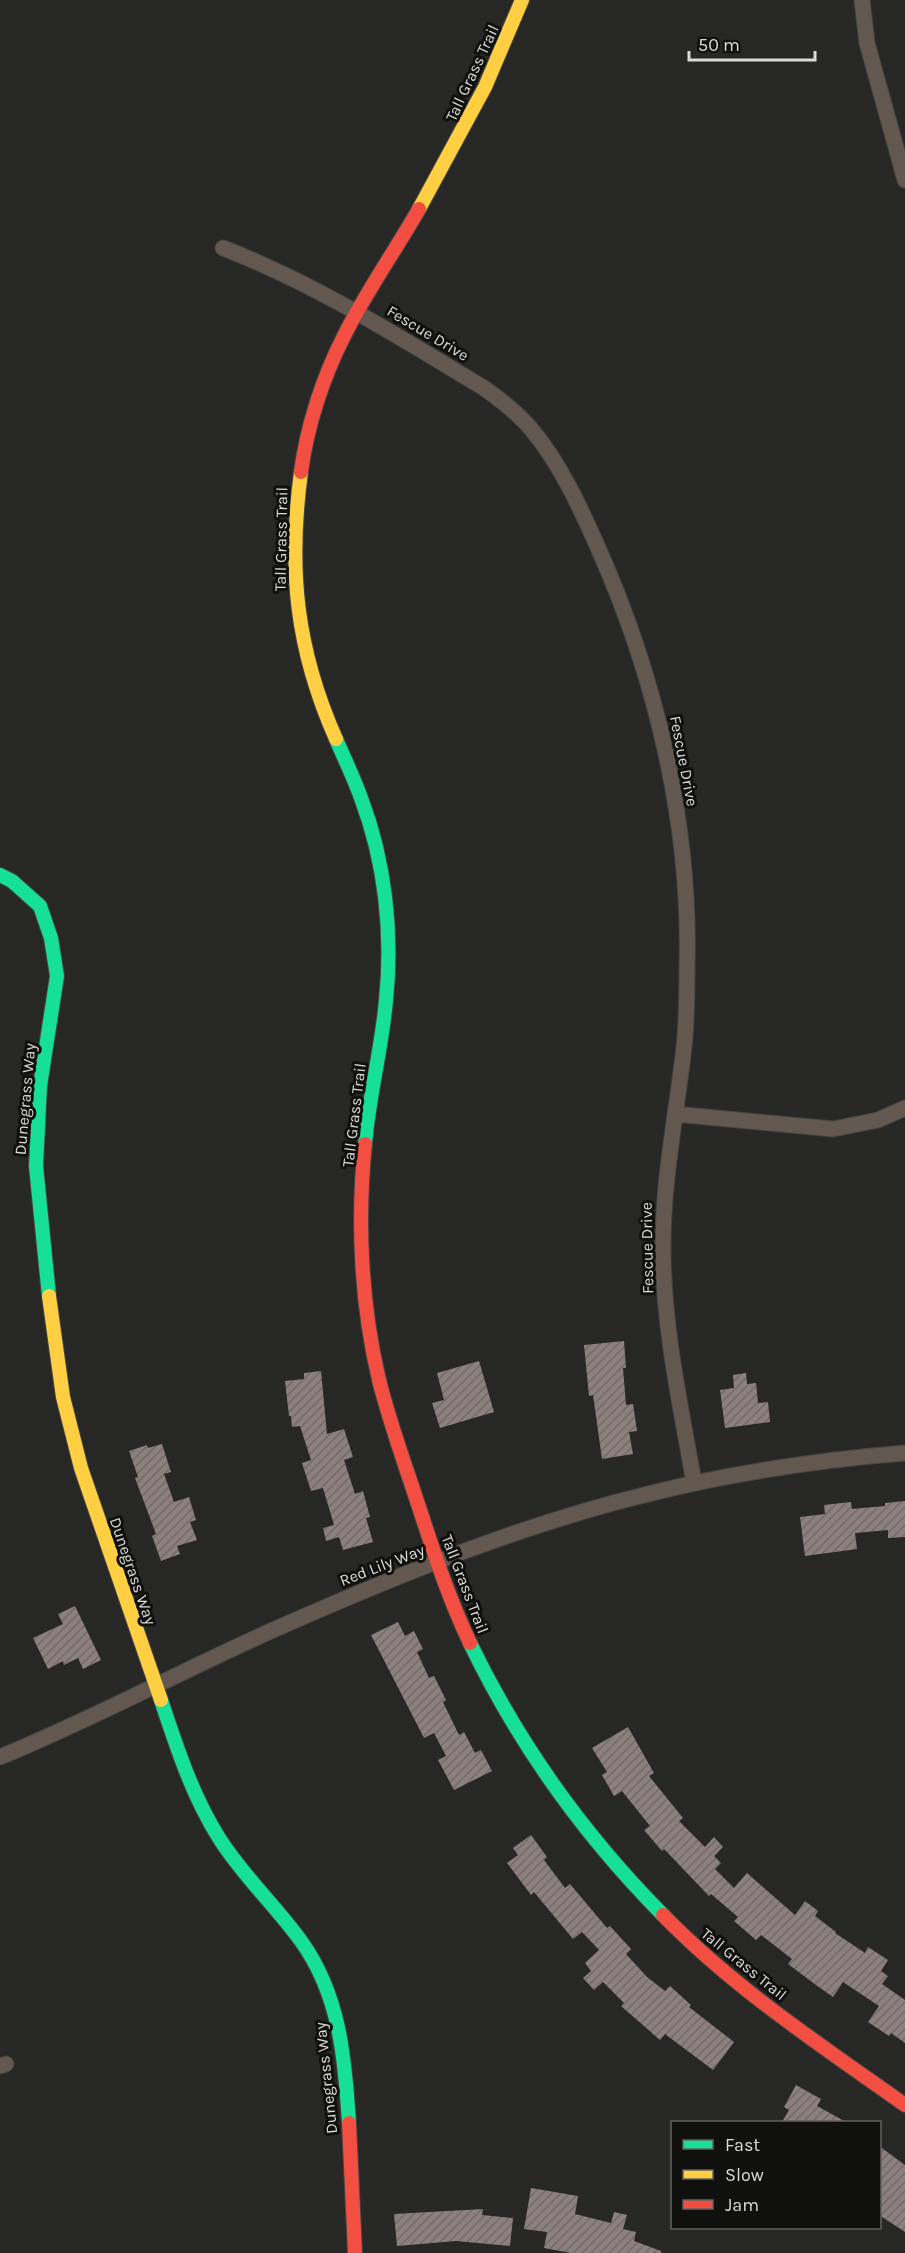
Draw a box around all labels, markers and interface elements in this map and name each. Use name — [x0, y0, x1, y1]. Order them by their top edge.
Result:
street label: Tall Grass Trail — [441, 22, 503, 124]
scale bar — [689, 24, 815, 62]
text: 50 m — [698, 34, 740, 56]
street label: Fescue Drive — [384, 301, 472, 365]
street label: Tall Grass Trail — [271, 487, 291, 591]
street label: Fescue Drive — [666, 714, 702, 808]
street label: Dunegrass Way — [11, 1042, 39, 1156]
street label: Tall Grass Trail — [338, 1062, 370, 1168]
street label: Fescue Drive — [637, 1202, 657, 1294]
street label: Dunegrass Way — [106, 1515, 160, 1628]
street label: Tall Grass Trail — [437, 1532, 493, 1636]
street label: Red Lily Way — [337, 1540, 428, 1590]
street label: Tall Grass Trail — [697, 1924, 791, 2004]
street label: Dunegrass Way — [311, 2021, 341, 2135]
legend — [671, 2121, 881, 2229]
text: Fast — [725, 2134, 760, 2156]
text: Slow — [725, 2164, 764, 2186]
text: Jam — [725, 2194, 759, 2216]

